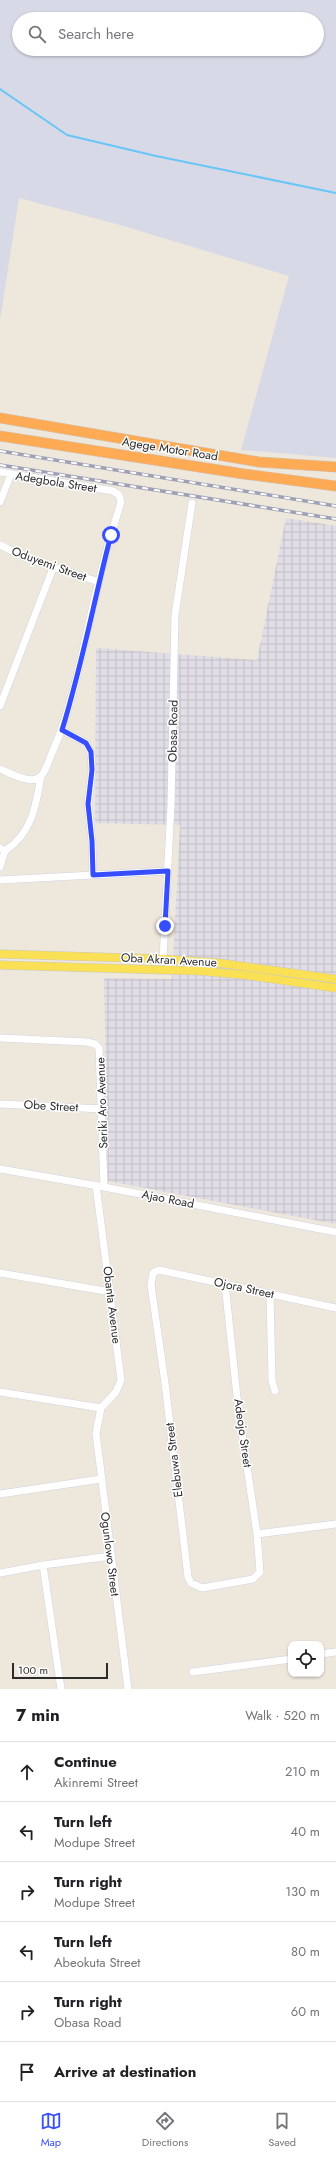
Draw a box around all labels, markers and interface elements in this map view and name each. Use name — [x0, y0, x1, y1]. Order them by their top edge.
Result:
search box — [12, 12, 324, 56]
icon: search — [26, 23, 48, 45]
text: Search here — [58, 23, 134, 45]
street label: Agege Motor Road — [121, 433, 219, 465]
street label: Adegbola Street — [14, 467, 98, 497]
route start — [102, 526, 120, 544]
street label: Oduyemi Street — [9, 542, 89, 586]
street label: Obasa Road — [163, 700, 183, 762]
route end — [156, 917, 174, 935]
street label: Oba Akran Avenue — [121, 948, 217, 972]
street label: Seriki Aro Avenue — [91, 1057, 113, 1149]
street label: Obe Street — [23, 1096, 79, 1116]
street label: Ajao Road — [140, 1185, 196, 1213]
street label: Obanta Avenue — [98, 1265, 126, 1345]
street label: Ojora Street — [212, 1273, 276, 1303]
street label: Adeojo Street — [229, 1397, 257, 1469]
street label: Elebuwa Street — [160, 1422, 187, 1498]
street label: Ogunlowo Street — [96, 1511, 124, 1597]
map controls — [288, 1641, 324, 1677]
button: locate — [288, 1641, 324, 1677]
scale bar — [12, 1661, 108, 1680]
text: 100 m — [18, 1662, 48, 1678]
text: 7 min — [16, 1703, 60, 1727]
text: Walk · 520 m — [245, 1706, 320, 1725]
text: Continue — [54, 1751, 117, 1773]
icon: ahead — [16, 1761, 38, 1783]
text: 210 m — [285, 1762, 320, 1781]
text: Akinremi Street — [54, 1773, 138, 1792]
text: Turn left — [54, 1811, 112, 1833]
icon: left — [16, 1821, 38, 1843]
text: 40 m — [291, 1822, 320, 1841]
text: Modupe Street — [54, 1833, 135, 1852]
text: Turn right — [54, 1871, 122, 1893]
icon: right — [16, 1881, 38, 1903]
text: 130 m — [285, 1882, 320, 1901]
text: Modupe Street — [54, 1893, 135, 1912]
text: Turn left — [54, 1931, 112, 1953]
icon: left — [16, 1941, 38, 1963]
text: 80 m — [291, 1942, 320, 1961]
text: Abeokuta Street — [54, 1953, 141, 1972]
text: Turn right — [54, 1991, 122, 2013]
icon: right — [16, 2001, 38, 2023]
text: 60 m — [291, 2002, 320, 2021]
text: Obasa Road — [54, 2013, 121, 2032]
icon: arrive — [16, 2061, 38, 2083]
text: Arrive at destination — [54, 2061, 196, 2083]
tab: Map — [40, 2110, 62, 2150]
tab: Directions — [142, 2110, 188, 2150]
tab: Saved — [268, 2110, 296, 2150]

